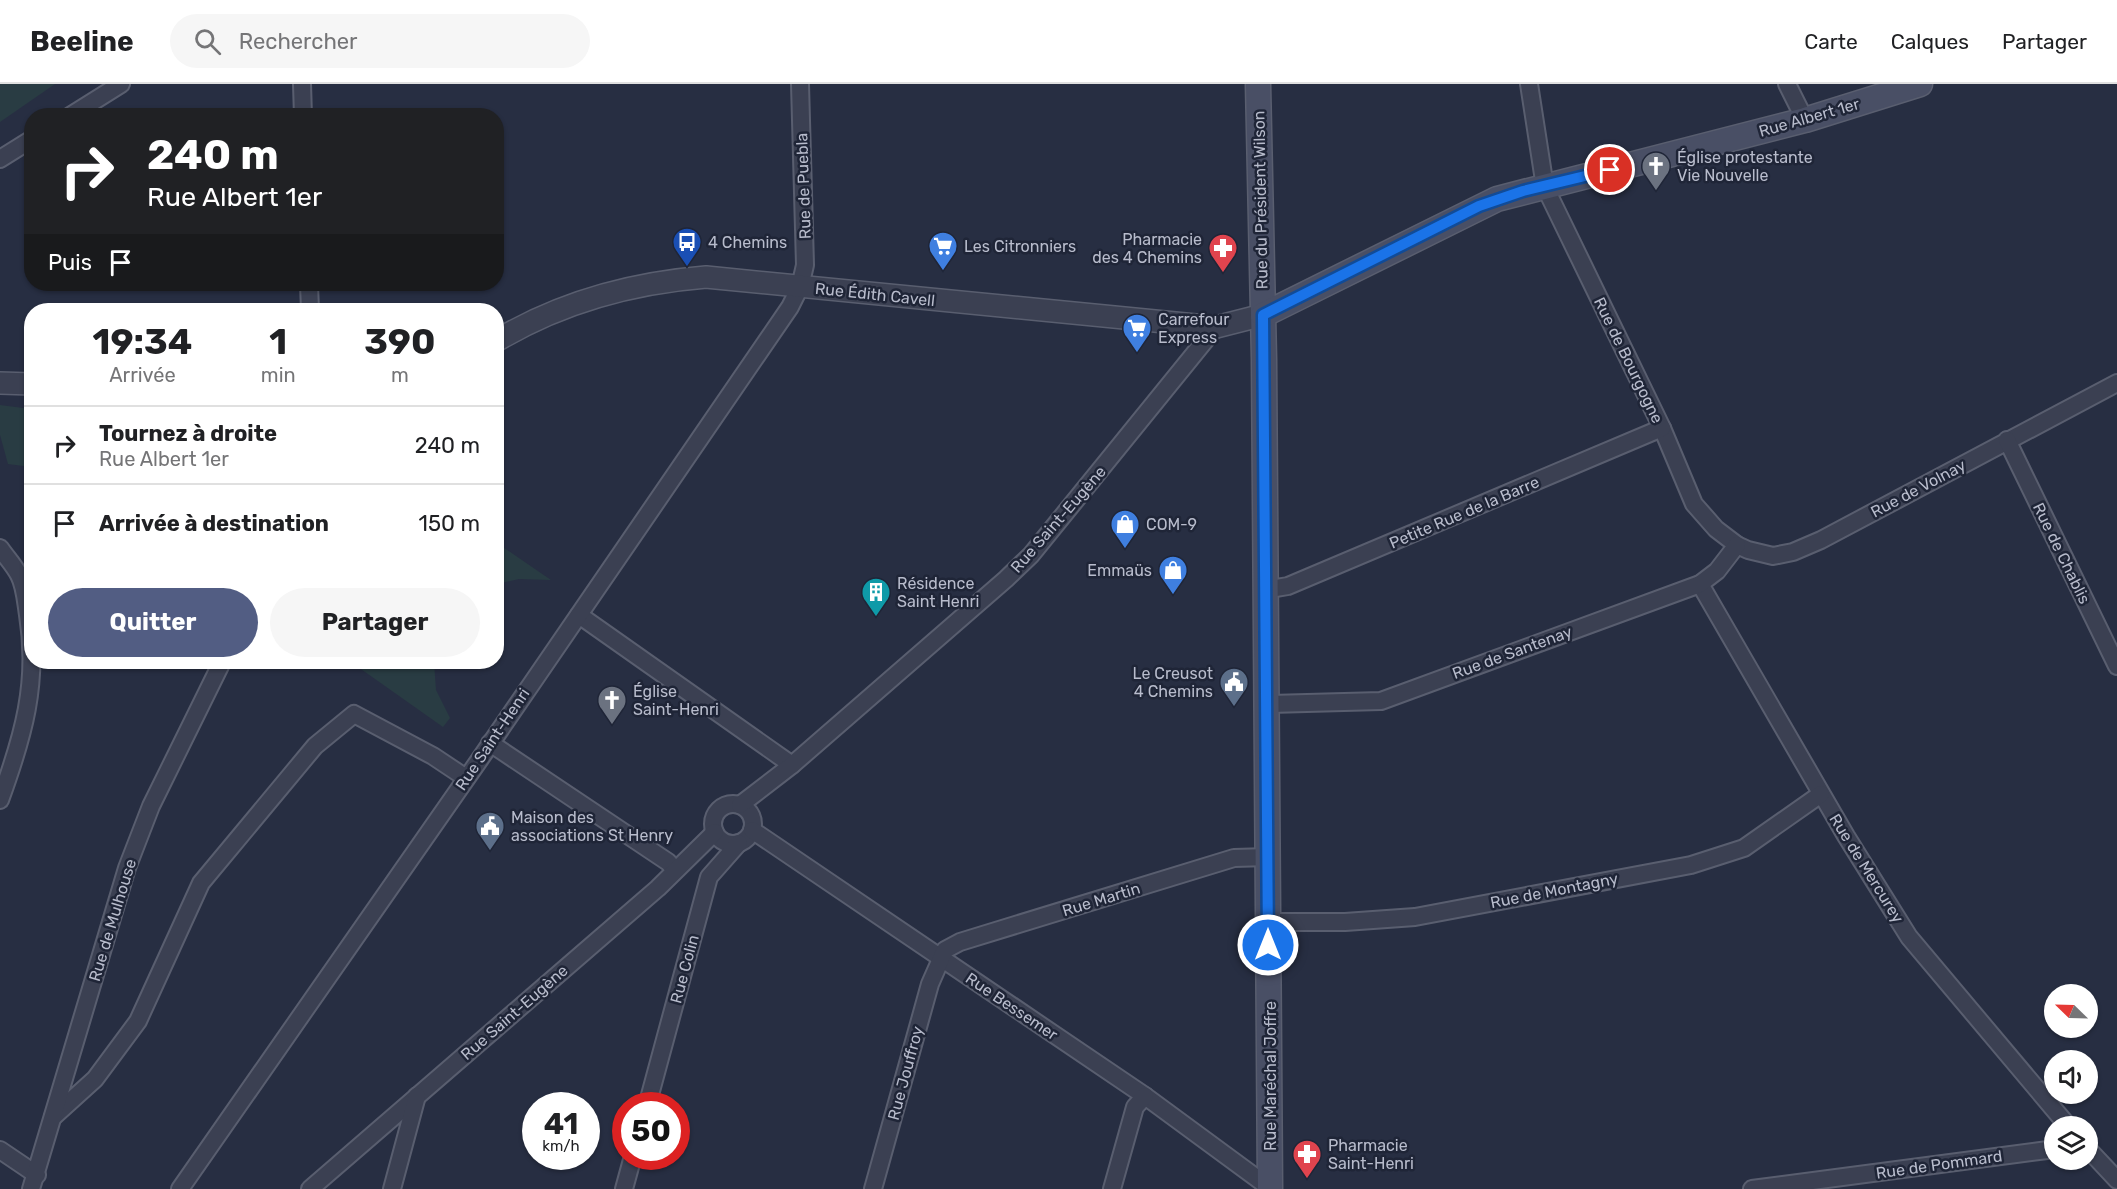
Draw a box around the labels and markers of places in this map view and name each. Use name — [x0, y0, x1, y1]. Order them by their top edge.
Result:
pin — [1584, 144, 1635, 195]
place label: Église protestante Vie Nouvelle — [1677, 148, 1813, 185]
church icon: Église protestante Vie Nouvelle — [1640, 150, 1672, 192]
bus stop icon: 4 Chemins — [671, 226, 703, 268]
supermarket icon: Les Citronniers — [927, 230, 959, 272]
place label: Pharmacie des 4 Chemins — [1092, 230, 1202, 267]
pharmacy icon: Pharmacie des 4 Chemins — [1207, 232, 1239, 274]
place label: 4 Chemins — [708, 233, 787, 252]
place label: Les Citronniers — [964, 237, 1076, 256]
place label: Carrefour Express — [1158, 310, 1229, 347]
supermarket icon: Carrefour Express — [1121, 312, 1153, 354]
shop icon: COM-9 — [1109, 508, 1141, 550]
place label: COM-9 — [1146, 515, 1197, 534]
shop icon: Emmaüs — [1157, 554, 1189, 596]
place label: Emmaüs — [1087, 561, 1152, 580]
place label: Résidence Saint Henri — [897, 574, 979, 611]
building icon: Résidence Saint Henri — [860, 576, 892, 618]
place label: Le Creusot 4 Chemins — [1133, 664, 1213, 701]
public building icon: Le Creusot 4 Chemins — [1218, 666, 1250, 708]
place label: Église Saint-Henri — [633, 682, 719, 719]
church icon: Église Saint-Henri — [596, 684, 628, 726]
place label: Maison des associations St Henry — [511, 808, 673, 845]
public building icon: Maison des associations St Henry — [474, 810, 506, 852]
place label: Pharmacie Saint-Henri — [1328, 1136, 1414, 1173]
pharmacy icon: Pharmacie Saint-Henri — [1291, 1138, 1323, 1180]

